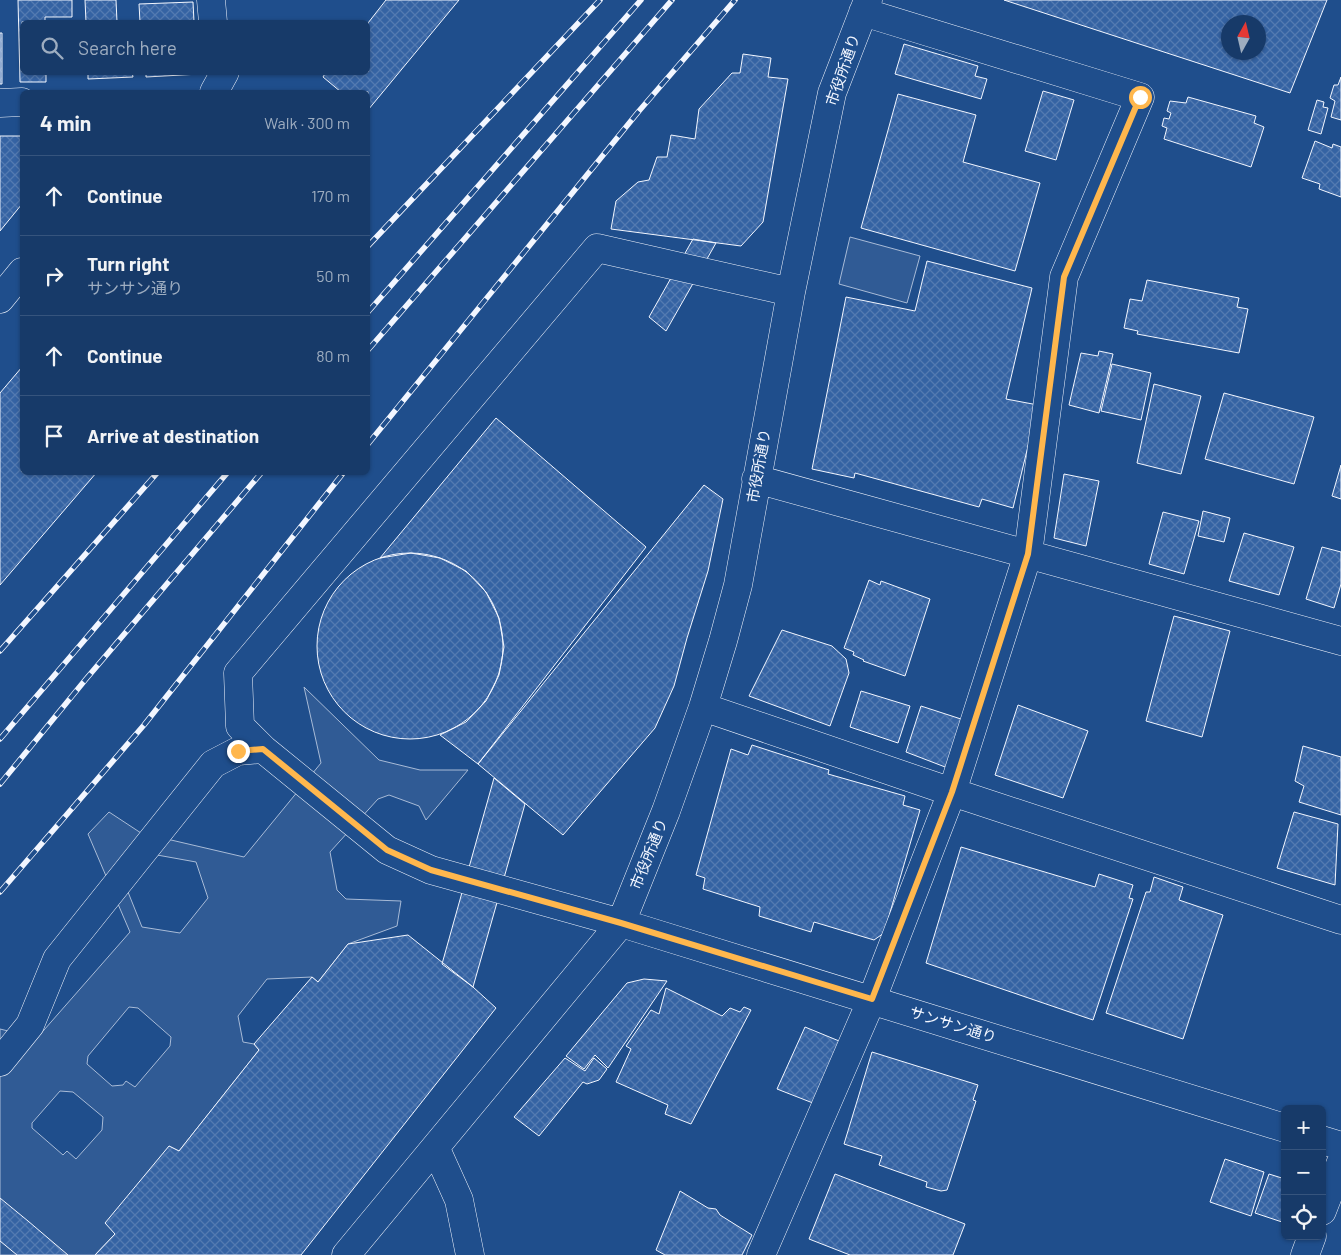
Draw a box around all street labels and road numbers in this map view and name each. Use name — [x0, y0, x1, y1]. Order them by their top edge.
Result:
street label: 市役所通り — [821, 31, 863, 108]
street label: 市役所通り — [743, 427, 773, 504]
street label: 市役所通り — [626, 815, 670, 892]
street label: サンサン通り — [908, 1002, 999, 1046]

